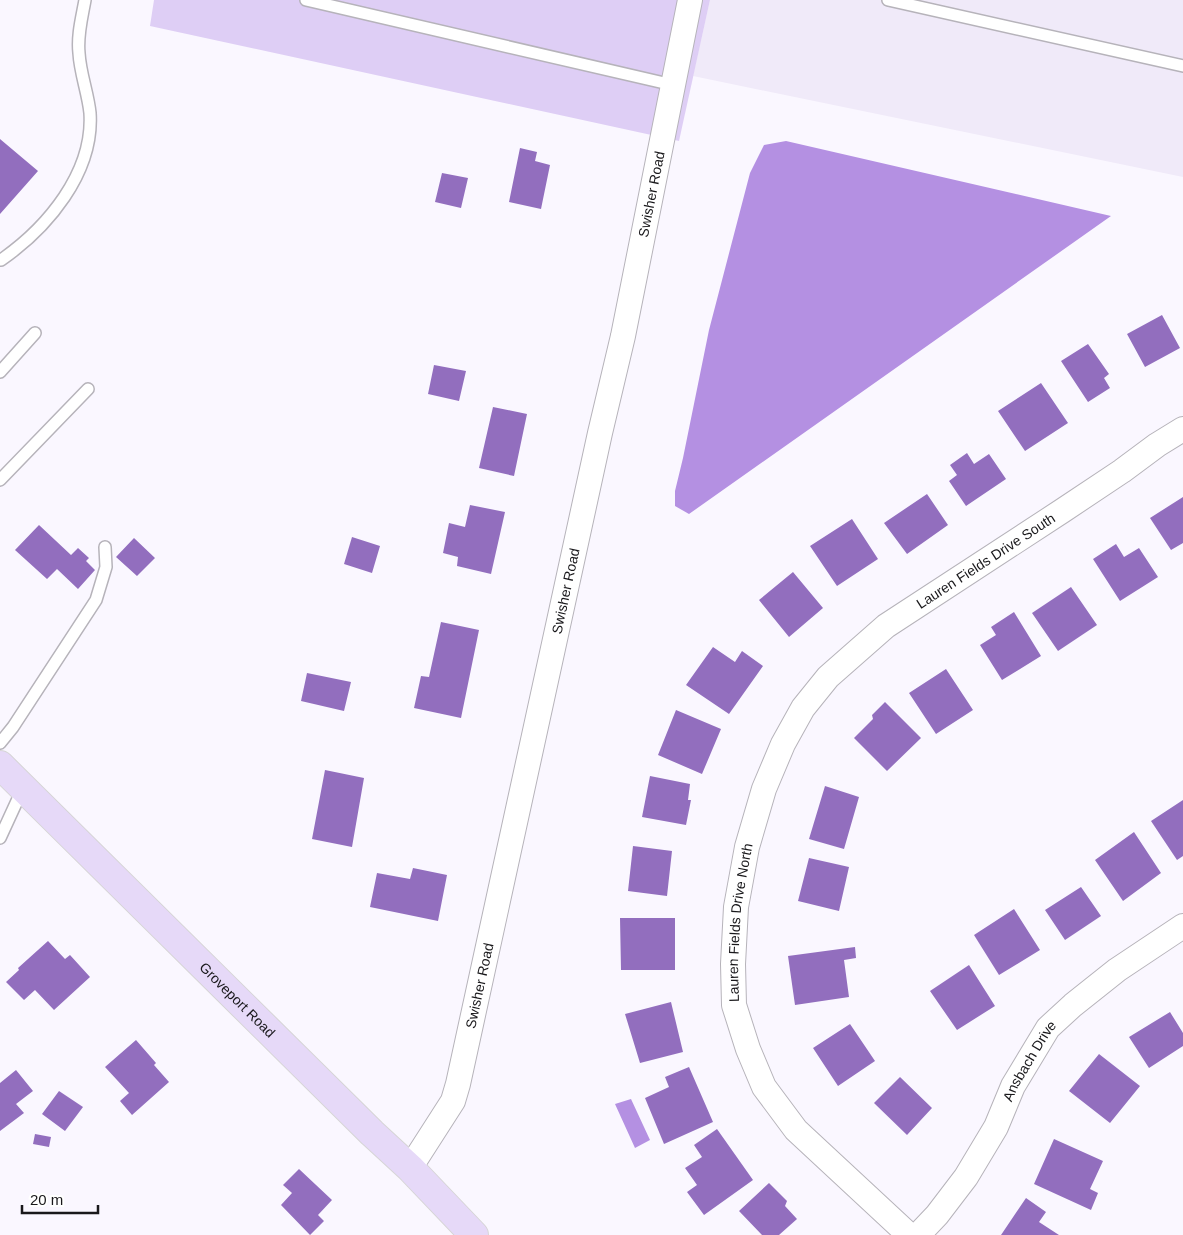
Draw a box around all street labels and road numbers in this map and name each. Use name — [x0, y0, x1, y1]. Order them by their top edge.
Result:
street label: Swisher Road — [635, 150, 668, 238]
street label: Lauren Fields Drive South — [914, 510, 1058, 612]
street label: Swisher Road — [548, 547, 583, 635]
street label: Lauren Fields Drive North — [725, 842, 756, 1002]
street label: Swisher Road — [462, 941, 497, 1030]
street label: Groveport Road — [196, 959, 279, 1041]
street label: Ansbach Drive — [1000, 1017, 1059, 1104]

